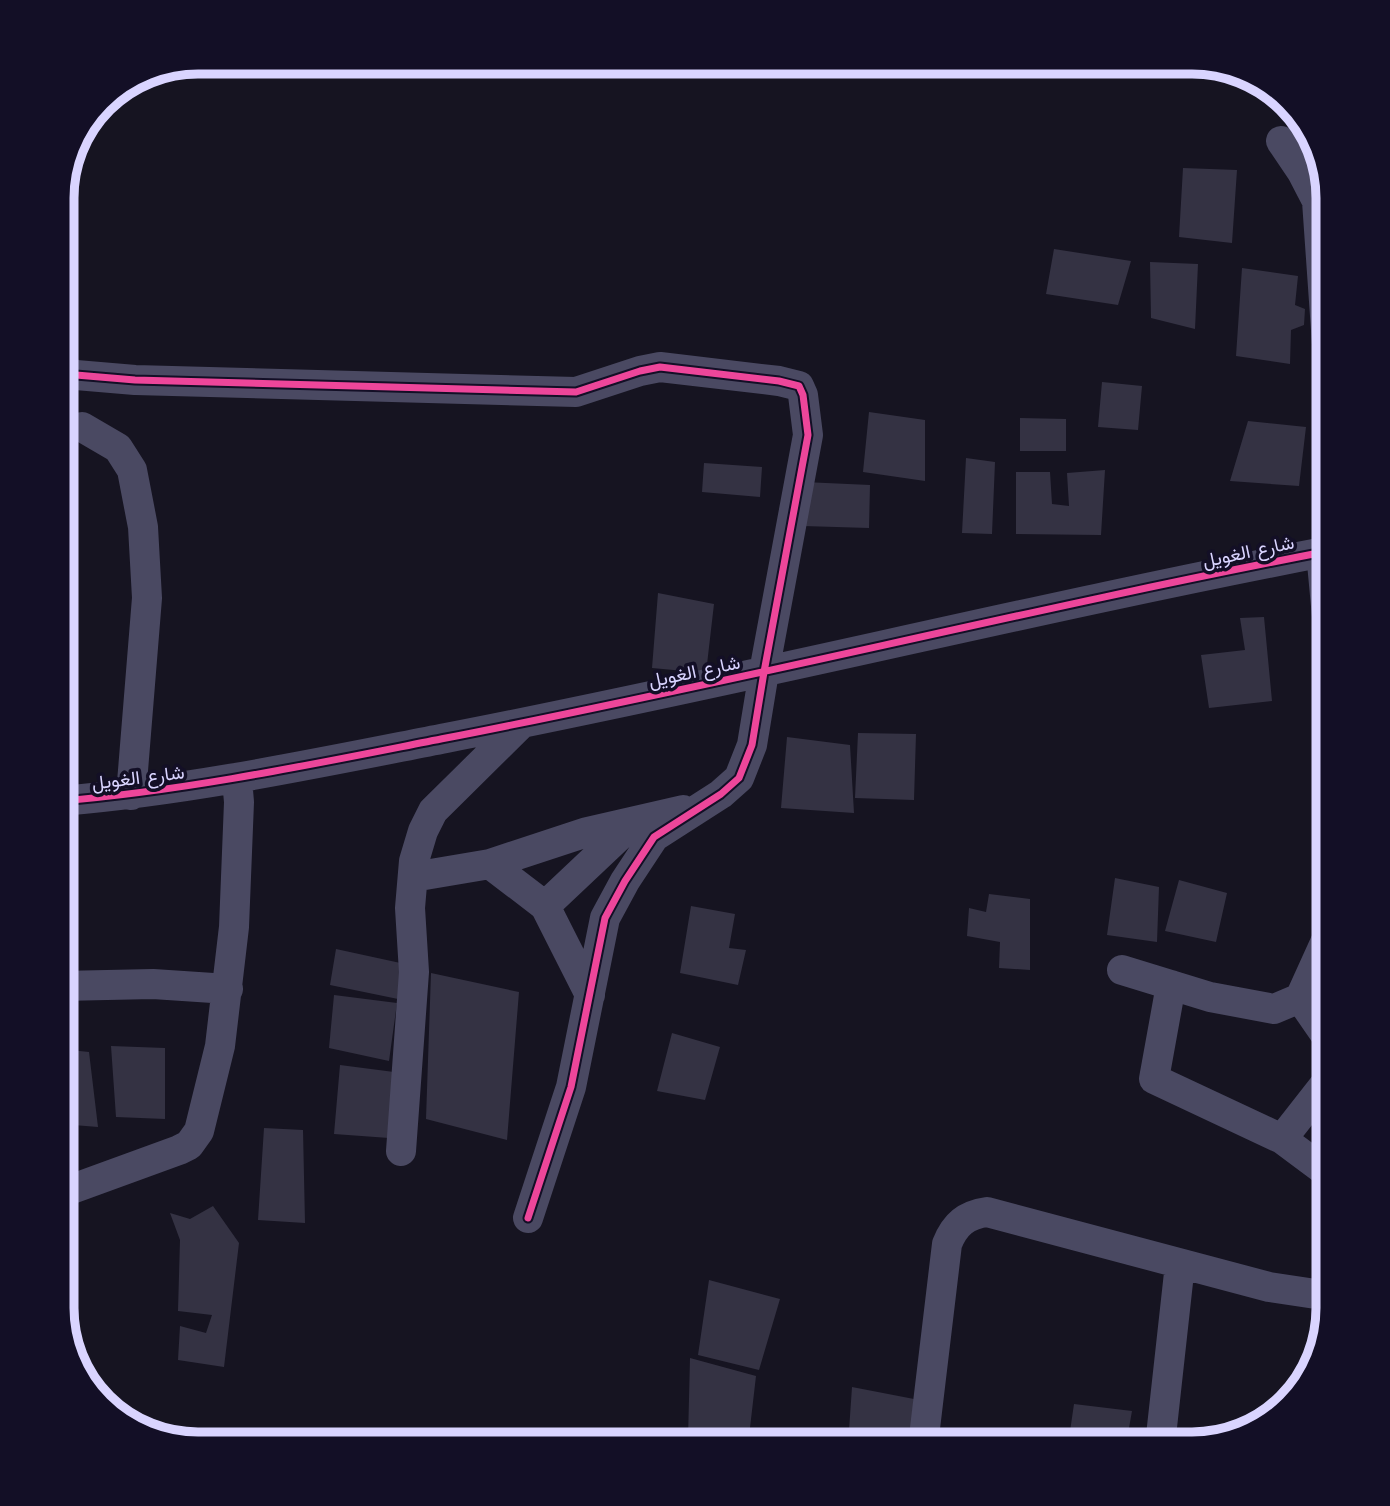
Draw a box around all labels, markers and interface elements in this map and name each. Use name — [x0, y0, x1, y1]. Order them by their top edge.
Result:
street label: شارع الغويل — [1200, 531, 1296, 573]
street label: شارع الغويل — [646, 651, 742, 693]
street label: شارع الغويل — [90, 760, 186, 796]

